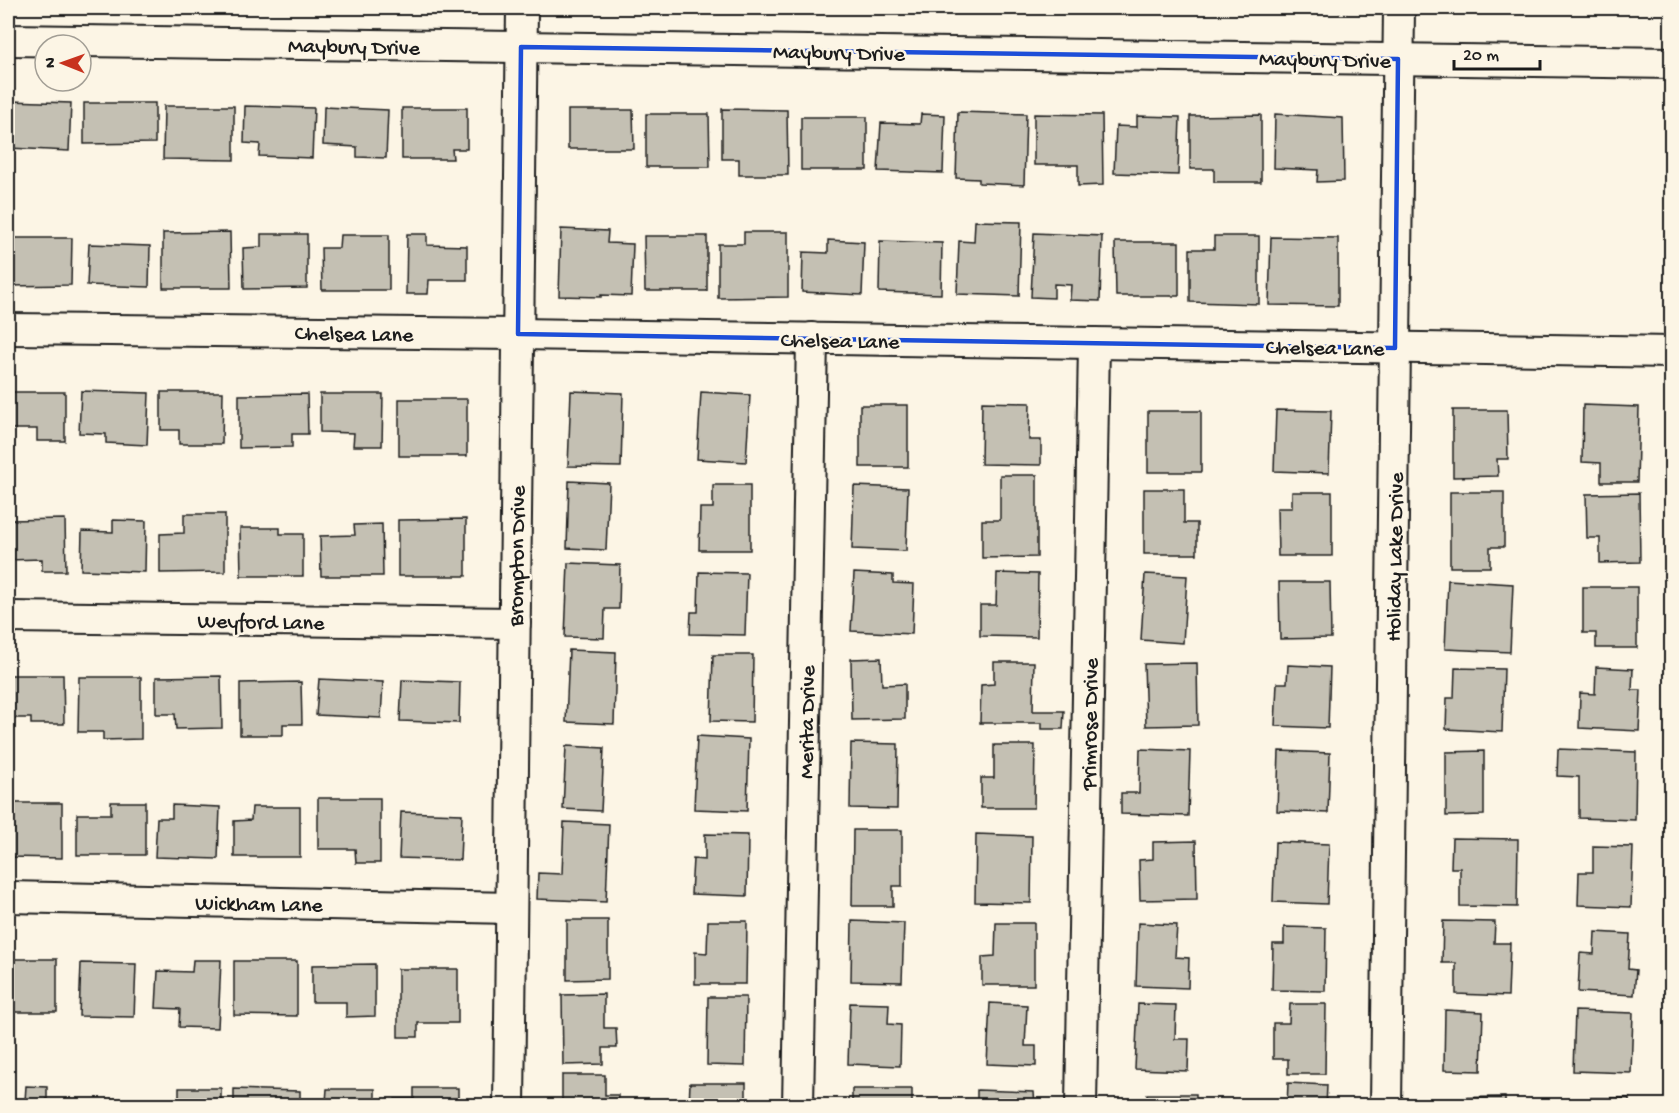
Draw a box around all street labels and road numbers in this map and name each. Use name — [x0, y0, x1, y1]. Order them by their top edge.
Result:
street label: Maybury Drive — [288, 35, 421, 63]
street label: Maybury Drive — [773, 41, 906, 69]
street label: Maybury Drive — [1259, 48, 1392, 76]
street label: Chelsea Lane — [294, 322, 414, 350]
street label: Chelsea Lane — [780, 329, 900, 357]
street label: Chelsea Lane — [1265, 336, 1385, 364]
street label: Holiday Lake Drive — [1383, 472, 1411, 642]
street label: Brompton Drive — [505, 485, 533, 628]
street label: Weyford Lane — [197, 610, 325, 638]
street label: Primrose Drive — [1078, 657, 1106, 791]
street label: Merita Drive — [795, 664, 823, 779]
street label: Wickham Lane — [195, 892, 324, 920]

